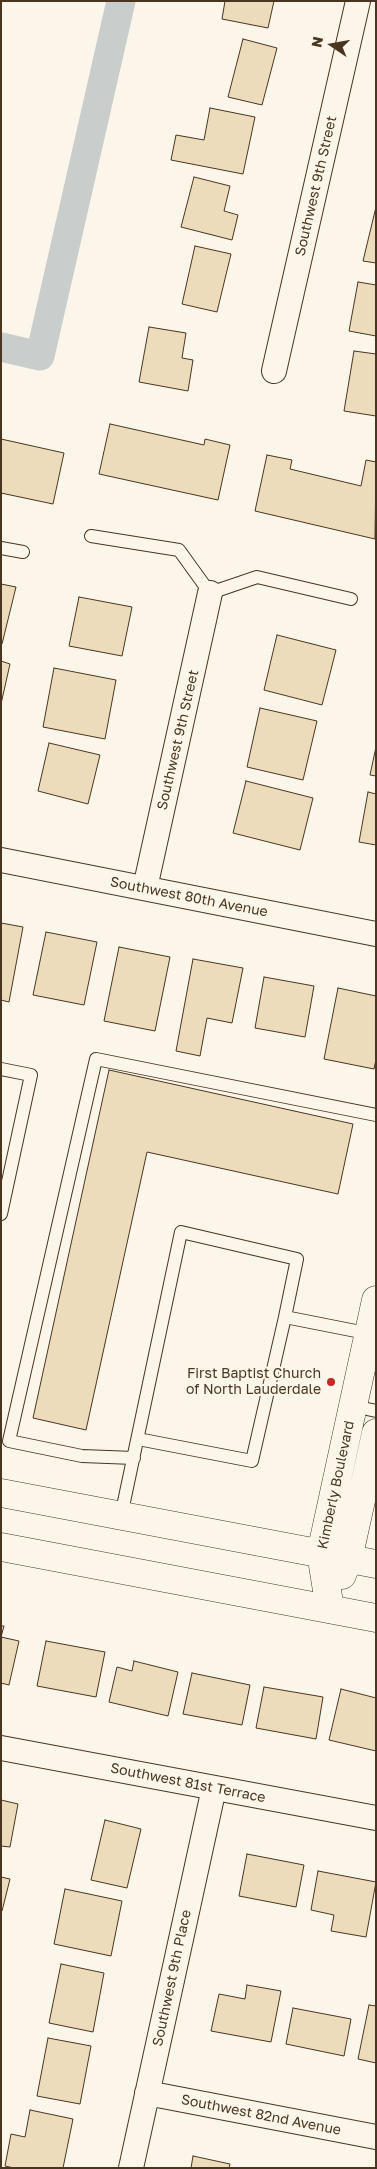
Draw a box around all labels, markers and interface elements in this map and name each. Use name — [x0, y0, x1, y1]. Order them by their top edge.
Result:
north arrow — [307, 20, 357, 70]
text: N — [307, 35, 326, 49]
street label: Southwest 9th Street — [292, 114, 340, 258]
street label: Southwest 9th Street — [154, 668, 202, 812]
street label: Southwest 80th Avenue — [109, 873, 269, 921]
place label: First Baptist Church of North Lauderdale — [186, 1366, 321, 1398]
marker: First Baptist Church of North Lauderdale — [325, 1376, 337, 1388]
street label: Kimberly Boulevard — [314, 1419, 358, 1551]
street label: Southwest 81st Terrace — [109, 1760, 267, 1806]
street label: Southwest 9th Place — [149, 1908, 195, 2048]
street label: Southwest 82nd Avenue — [180, 2091, 342, 2139]

